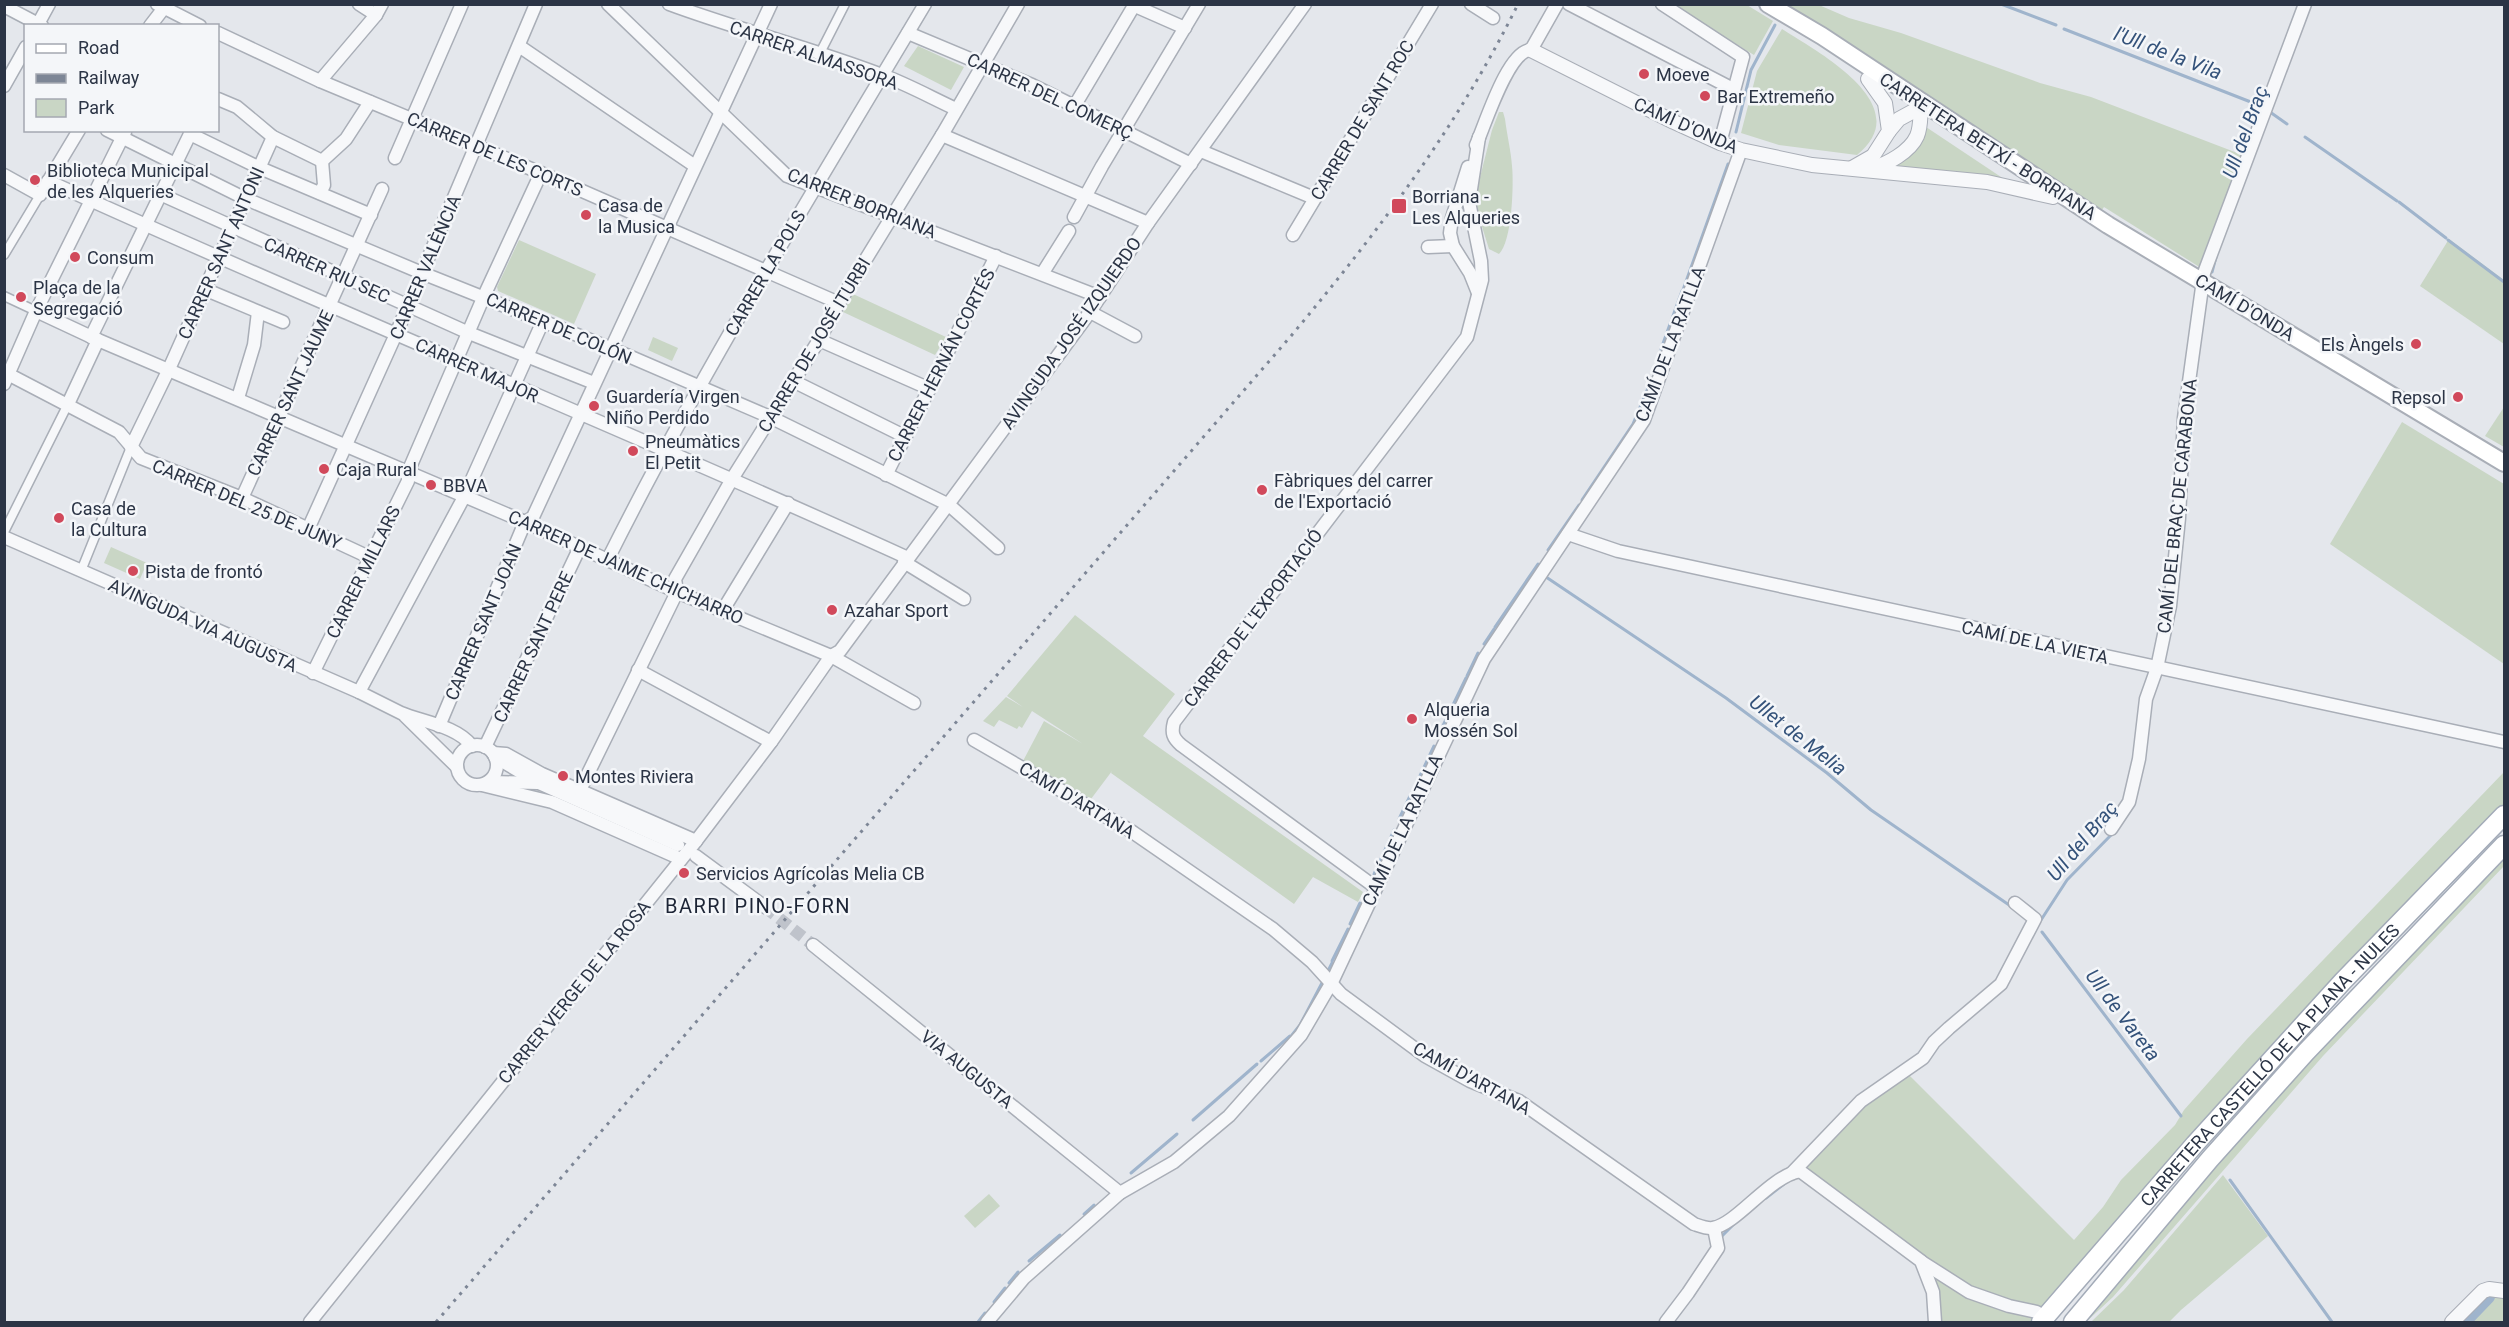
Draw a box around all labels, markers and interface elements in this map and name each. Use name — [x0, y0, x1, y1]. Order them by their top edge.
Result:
street label: CARRER ALMASSORA — [727, 16, 901, 94]
water label: l'Ull de la Vila — [2111, 21, 2225, 85]
legend — [24, 24, 219, 132]
street label: CARRER DE SANT ROC — [1306, 36, 1418, 204]
text: Road — [78, 37, 119, 58]
street label: CARRER DEL COMERÇ — [964, 48, 1136, 144]
place label: Moeve — [1656, 64, 1710, 85]
text: Railway — [78, 67, 140, 88]
marker: Moeve — [1637, 67, 1651, 81]
street label: CARRETERA BETXÍ - BORRIANA — [1876, 68, 2100, 224]
water label: Ull del Braç — [2217, 82, 2273, 182]
place label: Bar Extremeño — [1717, 86, 1835, 107]
marker: Bar Extremeño — [1698, 89, 1712, 103]
street label: CAMÍ D'ONDA — [1631, 93, 1742, 157]
text: Park — [78, 97, 115, 118]
street label: CARRER DE LES CORTS — [404, 107, 586, 201]
place label: Biblioteca Municipal de les Alqueries — [47, 160, 209, 202]
street label: CARRER SANT ANTONI — [174, 164, 268, 342]
street label: CARRER BORRIANA — [784, 164, 940, 243]
marker: Biblioteca Municipal de les Alqueries — [28, 173, 42, 187]
place label: Borriana - Les Alqueries — [1412, 186, 1520, 228]
street label: CARRER VALÈNCIA — [385, 191, 465, 343]
place label: Casa de la Musica — [598, 195, 675, 237]
marker: Borriana - Les Alqueries — [1390, 197, 1408, 215]
street label: CARRER LA POLS — [721, 206, 810, 340]
marker: Casa de la Musica — [579, 208, 593, 222]
street label: CARRER RIU SEC — [261, 233, 393, 307]
street label: AVINGUDA JOSÉ IZQUIERDO — [997, 233, 1145, 433]
place label: Consum — [87, 247, 154, 268]
marker: Consum — [68, 250, 82, 264]
street label: CARRER DE JOSÉ ITURBI — [754, 254, 874, 436]
street label: CAMÍ DE LA RATLLA — [1631, 263, 1709, 425]
street label: CARRER HERNÁN CORTÉS — [883, 265, 999, 465]
street label: CAMÍ D'ONDA — [2192, 269, 2299, 345]
place label: Plaça de la Segregació — [33, 277, 123, 319]
street label: CARRER DE COLÓN — [483, 288, 635, 368]
marker: Plaça de la Segregació — [14, 290, 28, 304]
street label: CARRER SANT JAUME — [242, 307, 338, 479]
street label: CARRER MAJOR — [412, 333, 542, 407]
place label: Els Àngels — [2321, 334, 2404, 355]
marker: Els Àngels — [2409, 337, 2423, 351]
street label: CAMÍ DEL BRAÇ DE CARABONA — [2153, 377, 2201, 634]
place label: Guardería Virgen Niño Perdido — [606, 386, 740, 428]
place label: Repsol — [2391, 387, 2446, 408]
marker: Repsol — [2451, 390, 2465, 404]
marker: Guardería Virgen Niño Perdido — [587, 399, 601, 413]
place label: Pneumàtics El Petit — [645, 431, 740, 473]
marker: Pneumàtics El Petit — [626, 444, 640, 458]
street label: CARRER DEL 25 DE JUNY — [149, 455, 345, 554]
place label: Caja Rural — [336, 459, 417, 480]
marker: Caja Rural — [317, 462, 331, 476]
place label: Fàbriques del carrer de l'Exportació — [1274, 470, 1433, 512]
place label: BBVA — [443, 475, 488, 496]
marker: BBVA — [424, 478, 438, 492]
marker: Fàbriques del carrer de l'Exportació — [1255, 483, 1269, 497]
place label: Casa de la Cultura — [71, 498, 147, 540]
street label: CARRER MILLARS — [322, 502, 404, 642]
street label: CARRER DE JAIME CHICHARRO — [505, 506, 747, 628]
marker: Casa de la Cultura — [52, 511, 66, 525]
street label: CARRER DE L'EXPORTACIÓ — [1179, 525, 1327, 711]
street label: CARRER SANT JOAN — [441, 541, 525, 703]
place label: Pista de frontó — [145, 561, 263, 582]
marker: Pista de frontó — [126, 564, 140, 578]
street label: CARRER SANT PERE — [489, 568, 577, 726]
street label: AVINGUDA VIA AUGUSTA — [105, 574, 301, 676]
place label: Azahar Sport — [844, 600, 948, 621]
marker: Azahar Sport — [825, 603, 839, 617]
street label: CAMÍ DE LA VIETA — [1960, 616, 2111, 668]
water label: Ullet de Melia — [1745, 690, 1851, 780]
place label: Alqueria Mossén Sol — [1424, 699, 1518, 741]
marker: Alqueria Mossén Sol — [1405, 712, 1419, 726]
street label: CAMÍ DE LA RATLLA — [1358, 751, 1446, 909]
street label: CAMÍ D'ARTANA — [1015, 757, 1139, 843]
place label: Montes Riviera — [575, 766, 694, 787]
marker: Montes Riviera — [556, 769, 570, 783]
water label: Ull del Braç — [2042, 796, 2122, 886]
place label: Servicios Agrícolas Melia CB — [696, 863, 925, 884]
marker: Servicios Agrícolas Melia CB — [677, 866, 691, 880]
district label: BARRI PINO-FORN — [665, 894, 851, 918]
street label: CARRER VERGE DE LA ROSA — [494, 896, 655, 1088]
street label: CARRETERA CASTELLÓ DE LA PLANA - NULES — [2136, 919, 2403, 1210]
water label: Ull de Vareta — [2081, 964, 2165, 1066]
street label: VIA AUGUSTA — [917, 1025, 1017, 1113]
street label: CAMÍ D'ARTANA — [1410, 1037, 1535, 1119]

